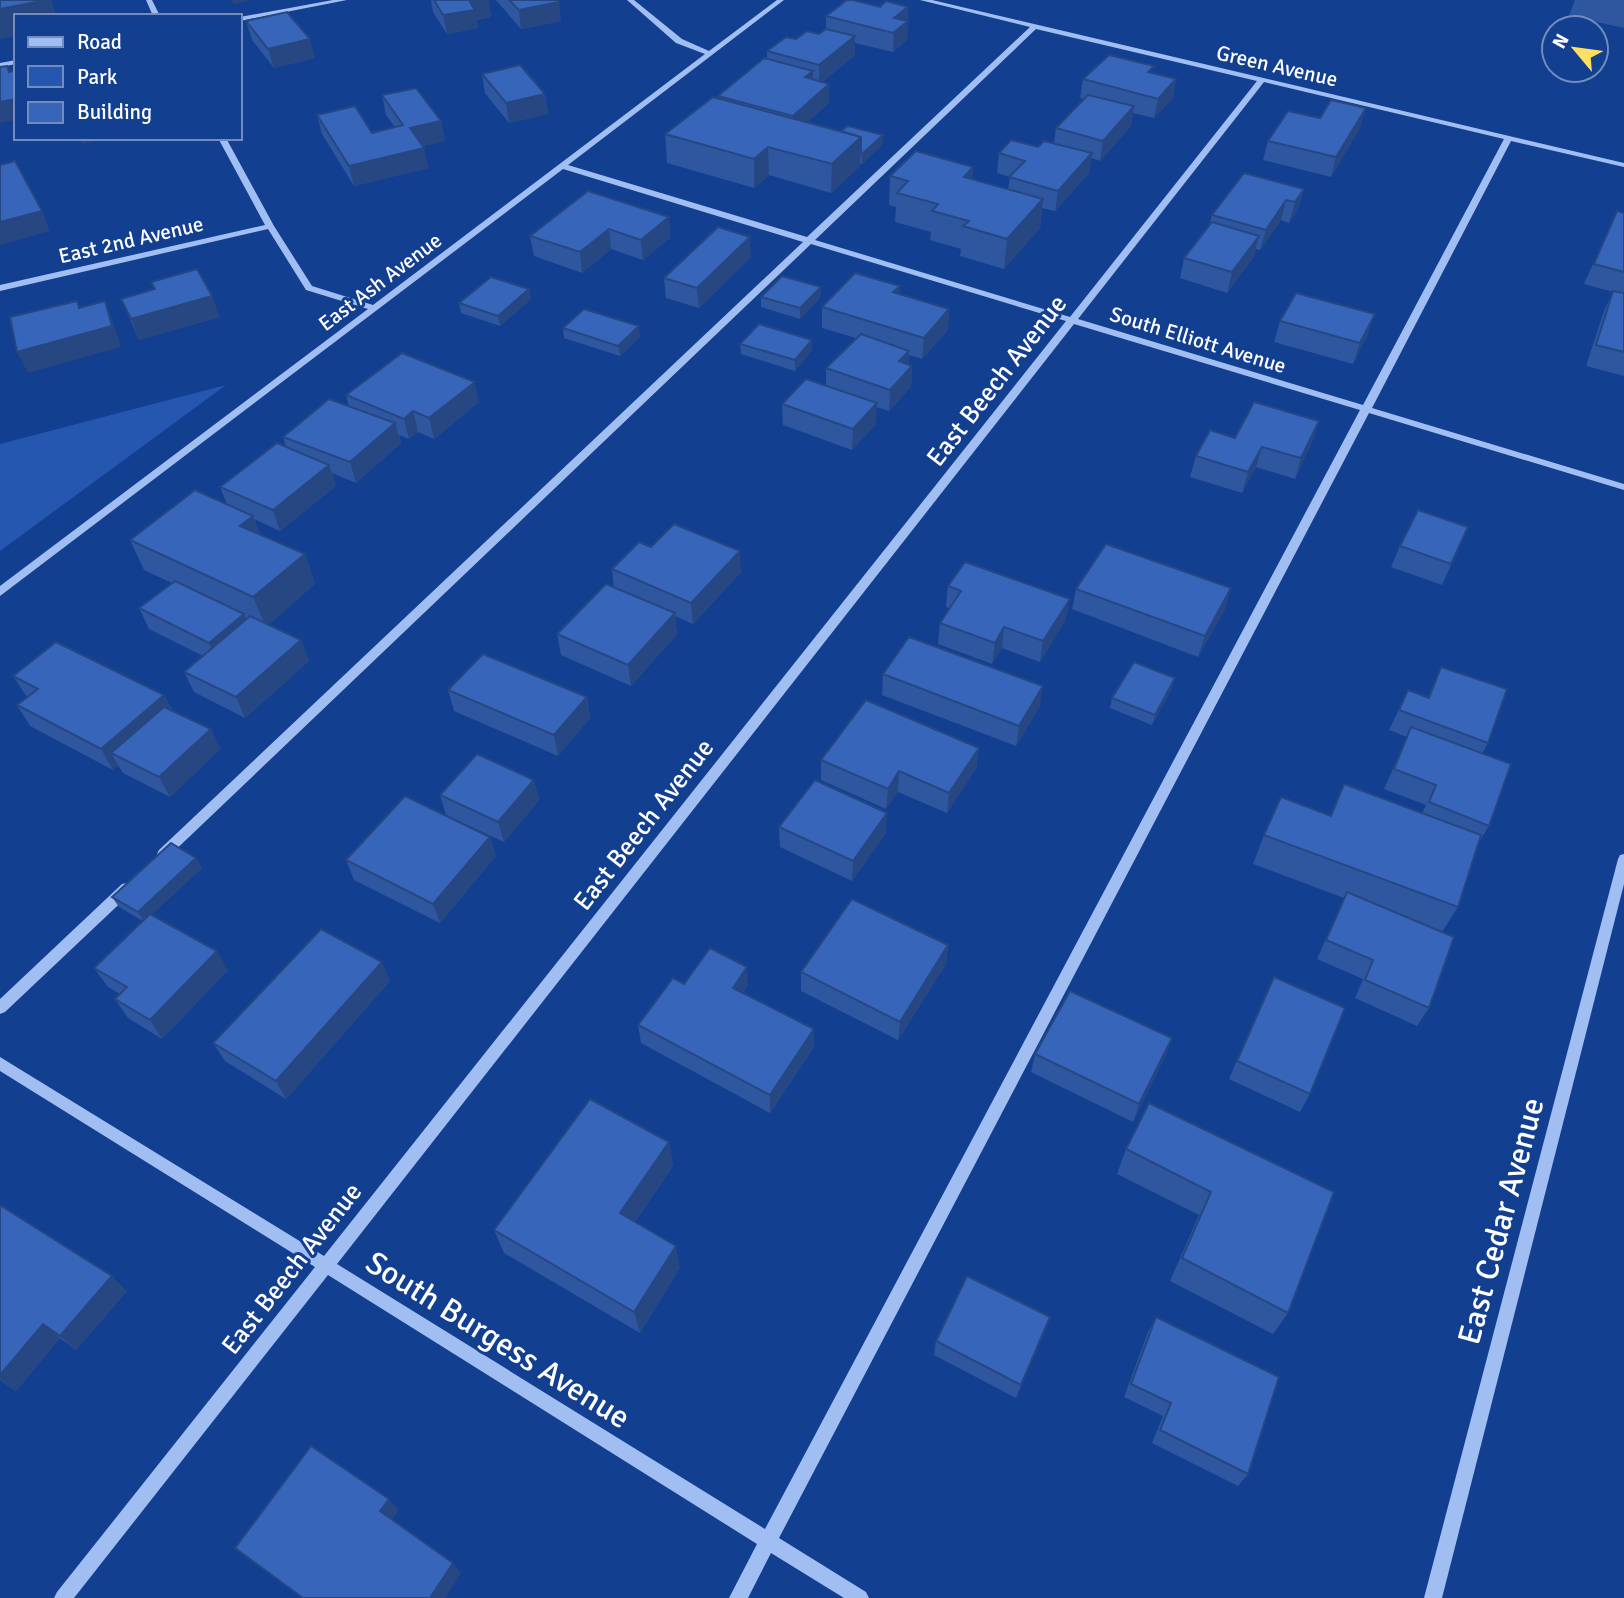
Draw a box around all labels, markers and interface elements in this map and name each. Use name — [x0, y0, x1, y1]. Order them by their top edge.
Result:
legend — [14, 14, 242, 140]
north arrow — [1540, 14, 1610, 84]
text: Road — [77, 29, 122, 55]
text: N — [1547, 30, 1575, 53]
street label: Green Avenue — [1214, 39, 1340, 93]
text: Park — [77, 64, 118, 90]
text: Building — [77, 99, 152, 125]
street label: East 2nd Avenue — [56, 211, 206, 269]
street label: East Ash Avenue — [313, 227, 447, 337]
street label: East Beech Avenue — [920, 289, 1074, 473]
street label: South Elliott Avenue — [1107, 301, 1289, 379]
street label: East Beech Avenue — [567, 733, 721, 917]
street label: East Cedar Avenue — [1449, 1093, 1553, 1349]
street label: East Beech Avenue — [215, 1177, 369, 1361]
street label: South Burgess Avenue — [359, 1243, 637, 1437]

